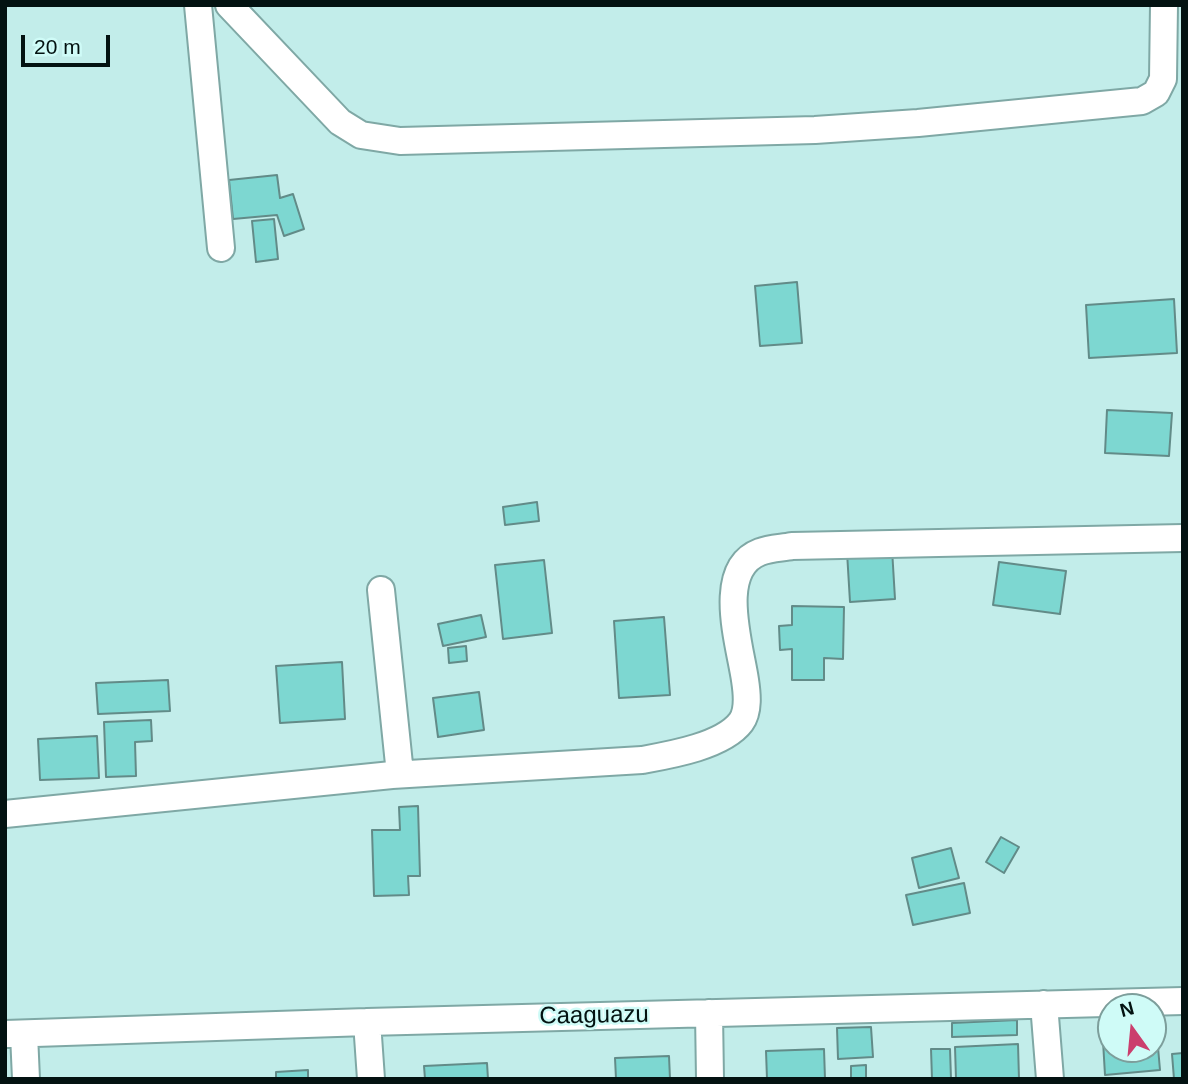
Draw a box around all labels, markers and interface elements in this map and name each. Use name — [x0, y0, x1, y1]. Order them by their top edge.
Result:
scale bar — [24, 21, 114, 65]
text: 20 m — [34, 35, 81, 58]
north arrow — [1097, 993, 1167, 1063]
text: N — [1118, 997, 1136, 1021]
street label: Caaguazu — [539, 1001, 649, 1031]

